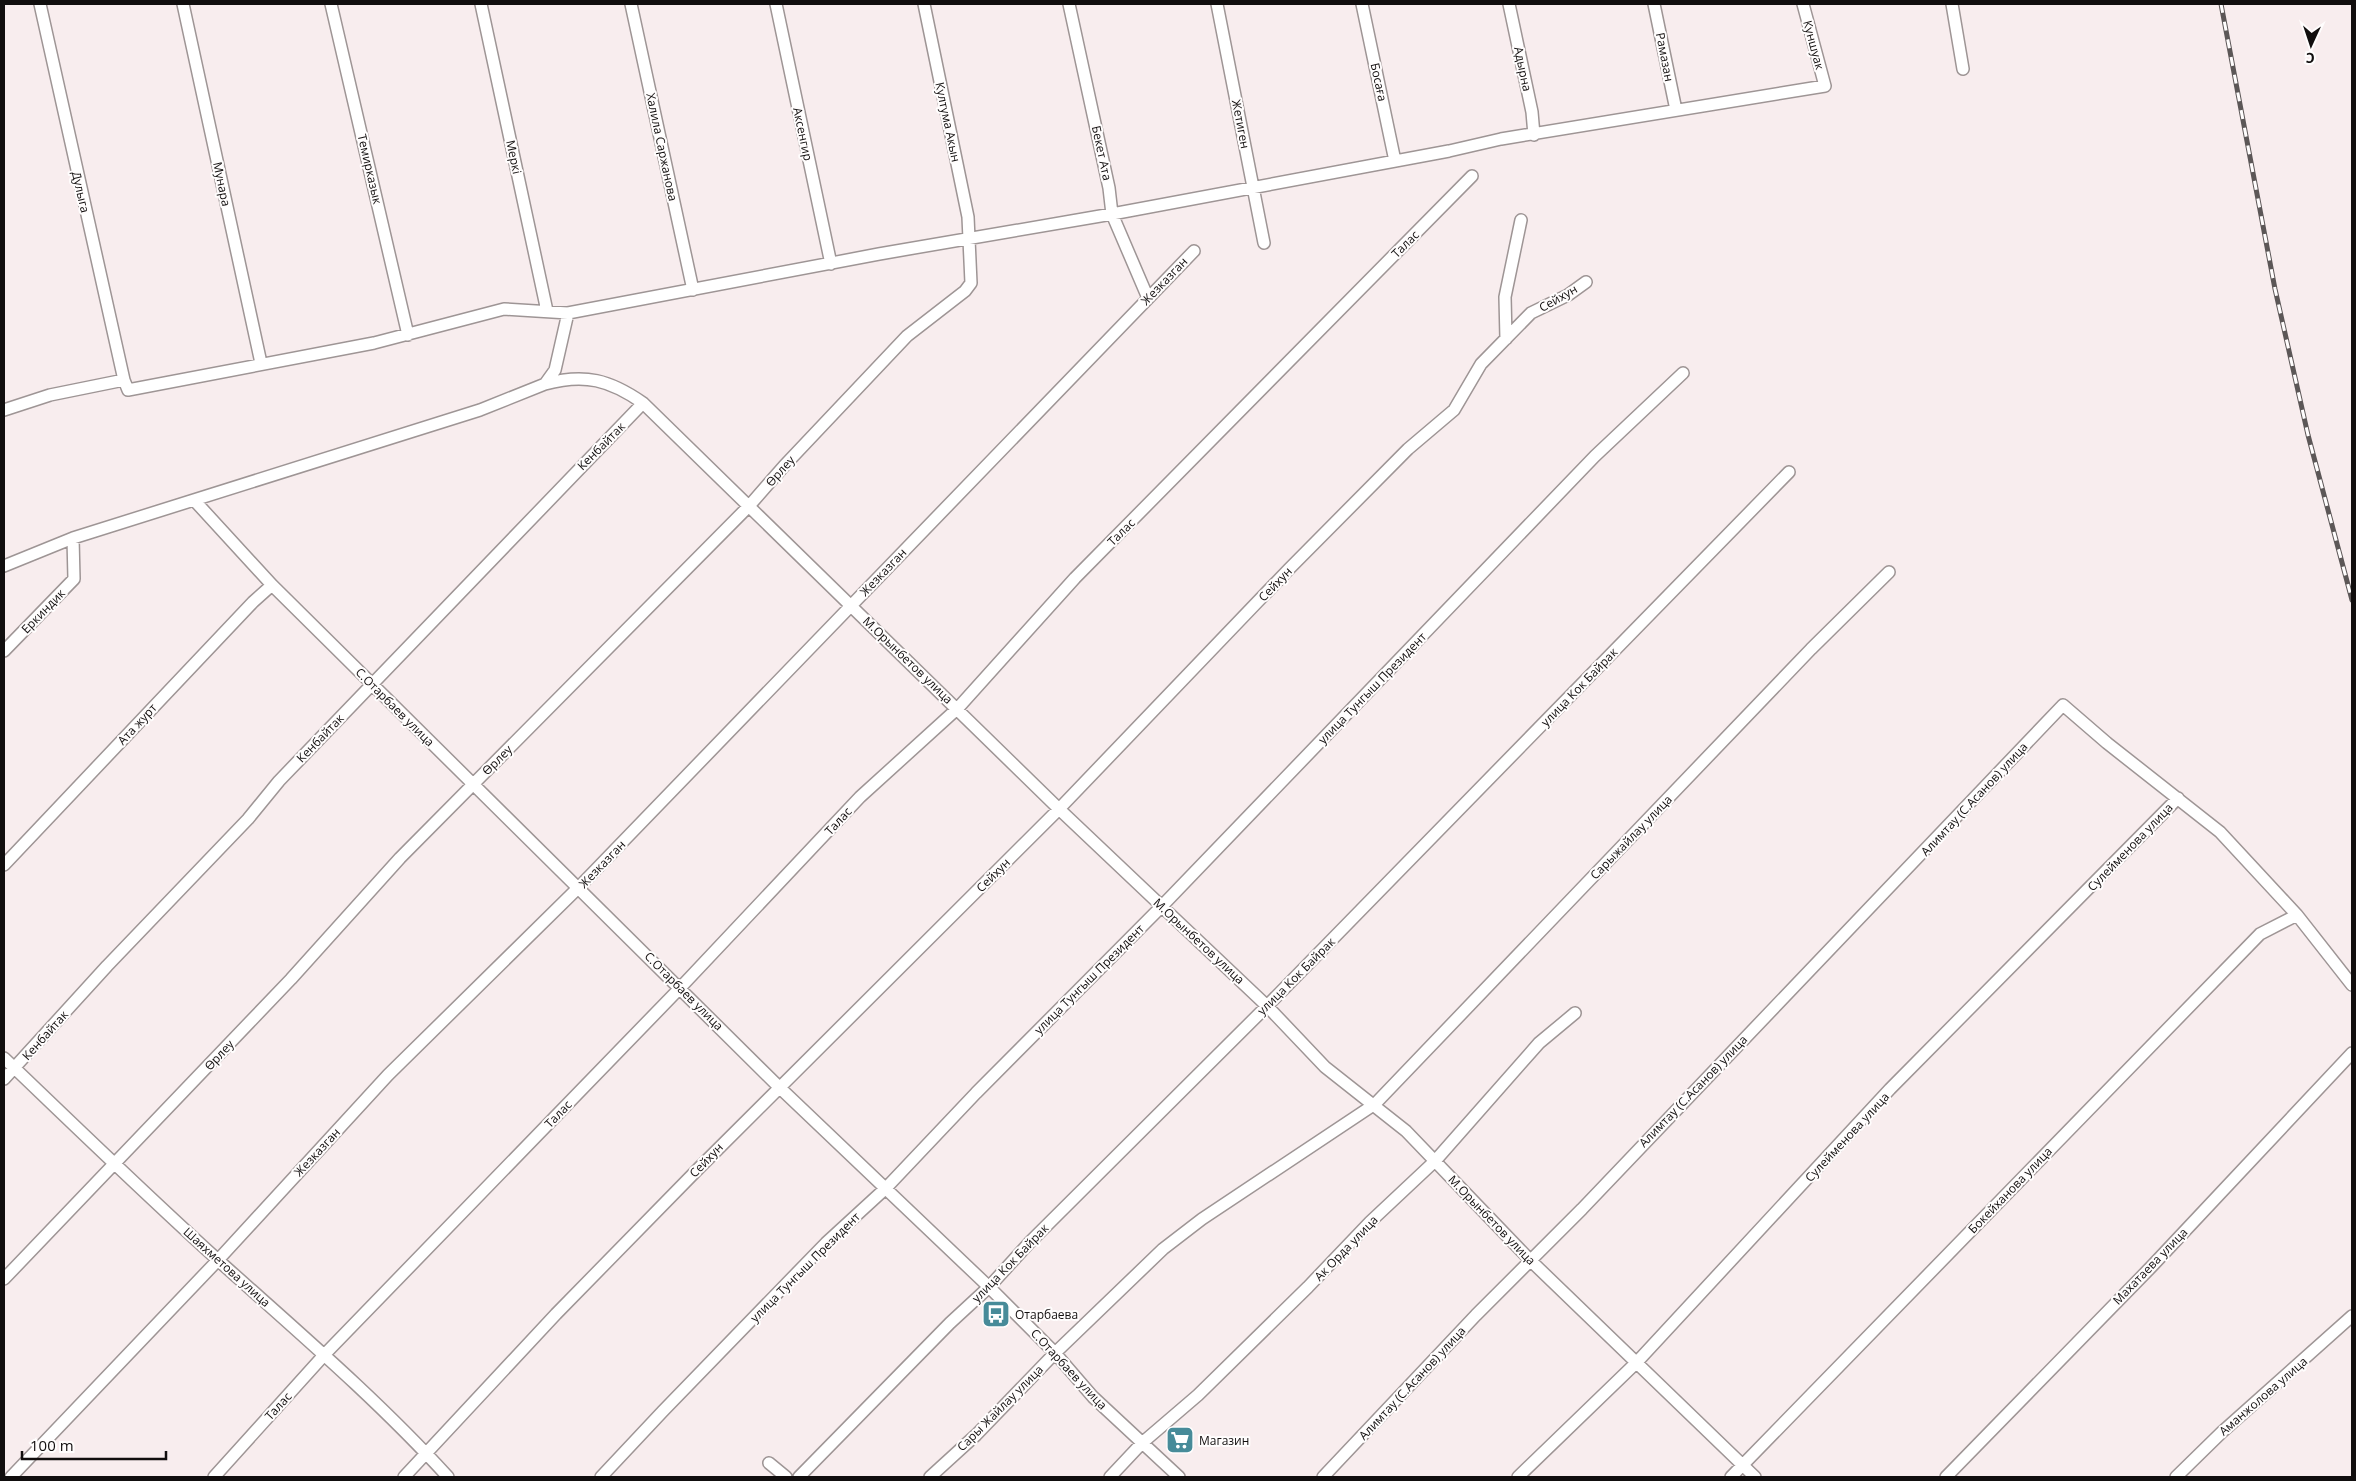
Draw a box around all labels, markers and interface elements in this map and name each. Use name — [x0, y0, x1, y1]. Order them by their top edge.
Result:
street label: Куншуак — [1799, 18, 1829, 72]
north arrow — [2286, 20, 2336, 70]
street label: Рамазан — [1652, 31, 1678, 83]
street label: Адырна — [1510, 45, 1536, 93]
text: С — [2305, 49, 2315, 68]
street label: Босаға — [1367, 61, 1391, 103]
street label: Култума Акын — [931, 81, 965, 163]
street label: Халила Саржанова — [642, 91, 682, 203]
street label: Жетиген — [1228, 98, 1254, 150]
street label: Аксенгир — [789, 106, 817, 162]
street label: Бекет Ата — [1088, 124, 1116, 182]
street label: Темирказык — [354, 132, 386, 206]
street label: Меркі — [502, 139, 526, 175]
street label: Мунара — [209, 160, 235, 208]
street label: Дулыга — [68, 170, 94, 214]
street label: Талас — [1387, 226, 1423, 262]
street label: Жезказган — [1137, 253, 1191, 309]
street label: Сейхун — [1536, 280, 1580, 316]
street label: Кенбайтак — [573, 418, 629, 474]
street label: Өрлеу — [762, 451, 799, 490]
street label: Талас — [1103, 514, 1139, 550]
street label: Жезказган — [856, 544, 910, 600]
street label: Сейхун — [1254, 563, 1296, 605]
street label: Еркиндик — [17, 584, 69, 637]
street label: М.Орынбетов улица — [859, 613, 957, 707]
street label: улица Тунгыш Президент — [1314, 628, 1430, 748]
street label: улица Кок Байрак — [1537, 643, 1622, 730]
street label: С.Отарбаев улица — [352, 664, 438, 750]
street label: Ата журт — [113, 699, 161, 748]
street label: Кенбайтак — [292, 709, 348, 766]
street label: Алимтау (С.Асанов) улица — [1917, 738, 2031, 860]
street label: Өрлеу — [478, 740, 517, 779]
street label: Сарыжайлау улица — [1586, 791, 1676, 883]
street label: Сулейменова улица — [2083, 799, 2177, 895]
street label: Талас — [821, 803, 855, 839]
street label: Жезказган — [575, 836, 629, 892]
street label: Сейхун — [972, 854, 1014, 896]
street label: М.Орынбетов улица — [1150, 894, 1248, 988]
street label: улица Тунгыш Президент — [1030, 920, 1148, 1038]
street label: улица Кок Байрак — [1253, 933, 1339, 1019]
street label: С.Отарбаев улица — [641, 948, 727, 1034]
street label: Кенбайтак — [18, 1006, 72, 1064]
street label: Алимтау (С.Асанов) улица — [1635, 1031, 1751, 1151]
street label: Өрлеу — [200, 1035, 238, 1074]
street label: Сулейменова улица — [1801, 1089, 1893, 1185]
street label: Талас — [541, 1096, 576, 1132]
street label: Жезказган — [290, 1124, 344, 1180]
street label: Сейхун — [685, 1139, 727, 1181]
street label: Бокейханова улица — [1964, 1143, 2056, 1237]
street label: М.Орынбетов улица — [1445, 1171, 1539, 1269]
street label: улица Тунгыш Президент — [746, 1208, 864, 1326]
street label: Ак Орда улица — [1310, 1212, 1382, 1284]
street label: улица Кок Байрак — [968, 1219, 1053, 1306]
street label: Шаяхметова улица — [180, 1223, 274, 1311]
street label: Махатаева улица — [2109, 1224, 2191, 1308]
bus stop icon: Отарбаева — [981, 1299, 1011, 1329]
place label: Отарбаева — [1015, 1306, 1078, 1323]
street label: Алимтау (С.Асанов) улица — [1355, 1322, 1469, 1444]
street label: С.Отарбаев улица — [1027, 1325, 1111, 1413]
street label: Аманжолова улица — [2215, 1353, 2311, 1439]
street label: Сары Жайлау улица — [953, 1361, 1047, 1455]
street label: Талас — [261, 1388, 295, 1424]
supermarket icon: Магазин — [1165, 1425, 1195, 1455]
scale bar — [22, 1428, 166, 1460]
place label: Магазин — [1199, 1432, 1249, 1449]
text: 100 m — [30, 1435, 74, 1455]

